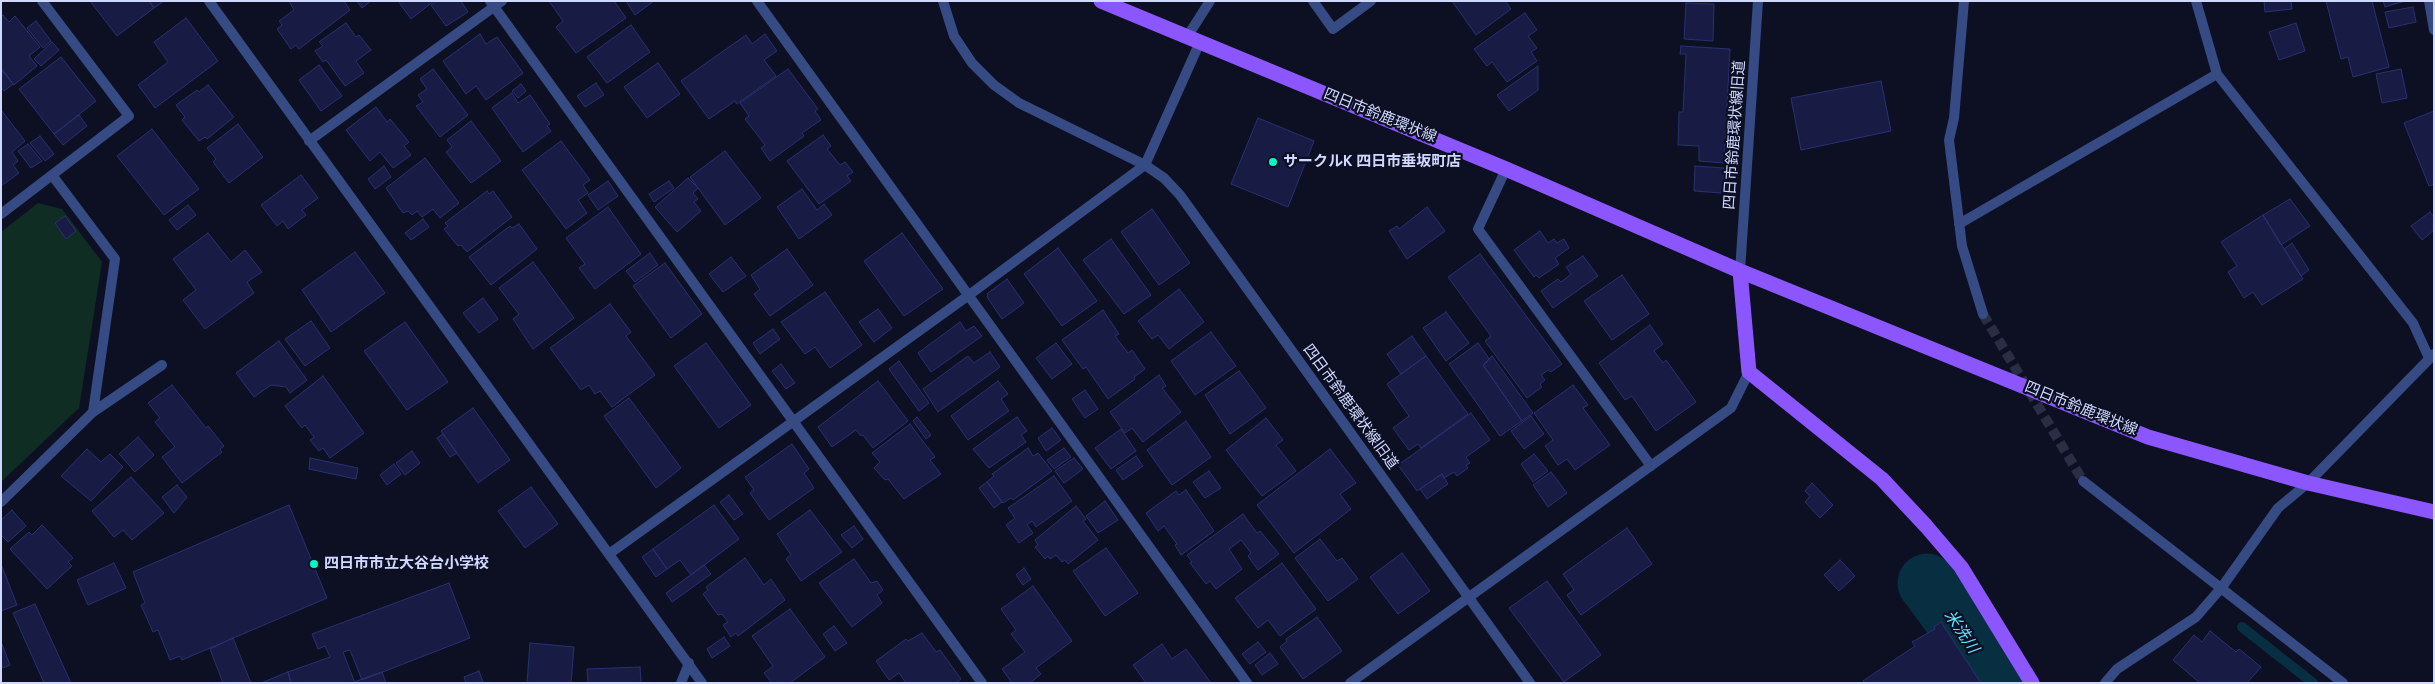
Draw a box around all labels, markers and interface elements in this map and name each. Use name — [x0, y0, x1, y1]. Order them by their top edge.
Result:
street label: 四日市鈴鹿環状線旧道 — [1721, 60, 1749, 210]
street label: 四日市鈴鹿環状線 — [1321, 85, 1439, 147]
place label: サークルK 四日市垂坂町店 — [1283, 153, 1461, 171]
marker: サークルK 四日市垂坂町店 — [1267, 156, 1279, 168]
street label: 四日市鈴鹿環状線旧道 — [1299, 341, 1401, 473]
street label: 四日市鈴鹿環状線 — [2022, 378, 2140, 440]
place label: 四日市市立大谷台小学校 — [324, 555, 489, 573]
marker: 四日市市立大谷台小学校 — [308, 558, 320, 570]
water label: 米洗川 — [1940, 607, 1982, 657]

